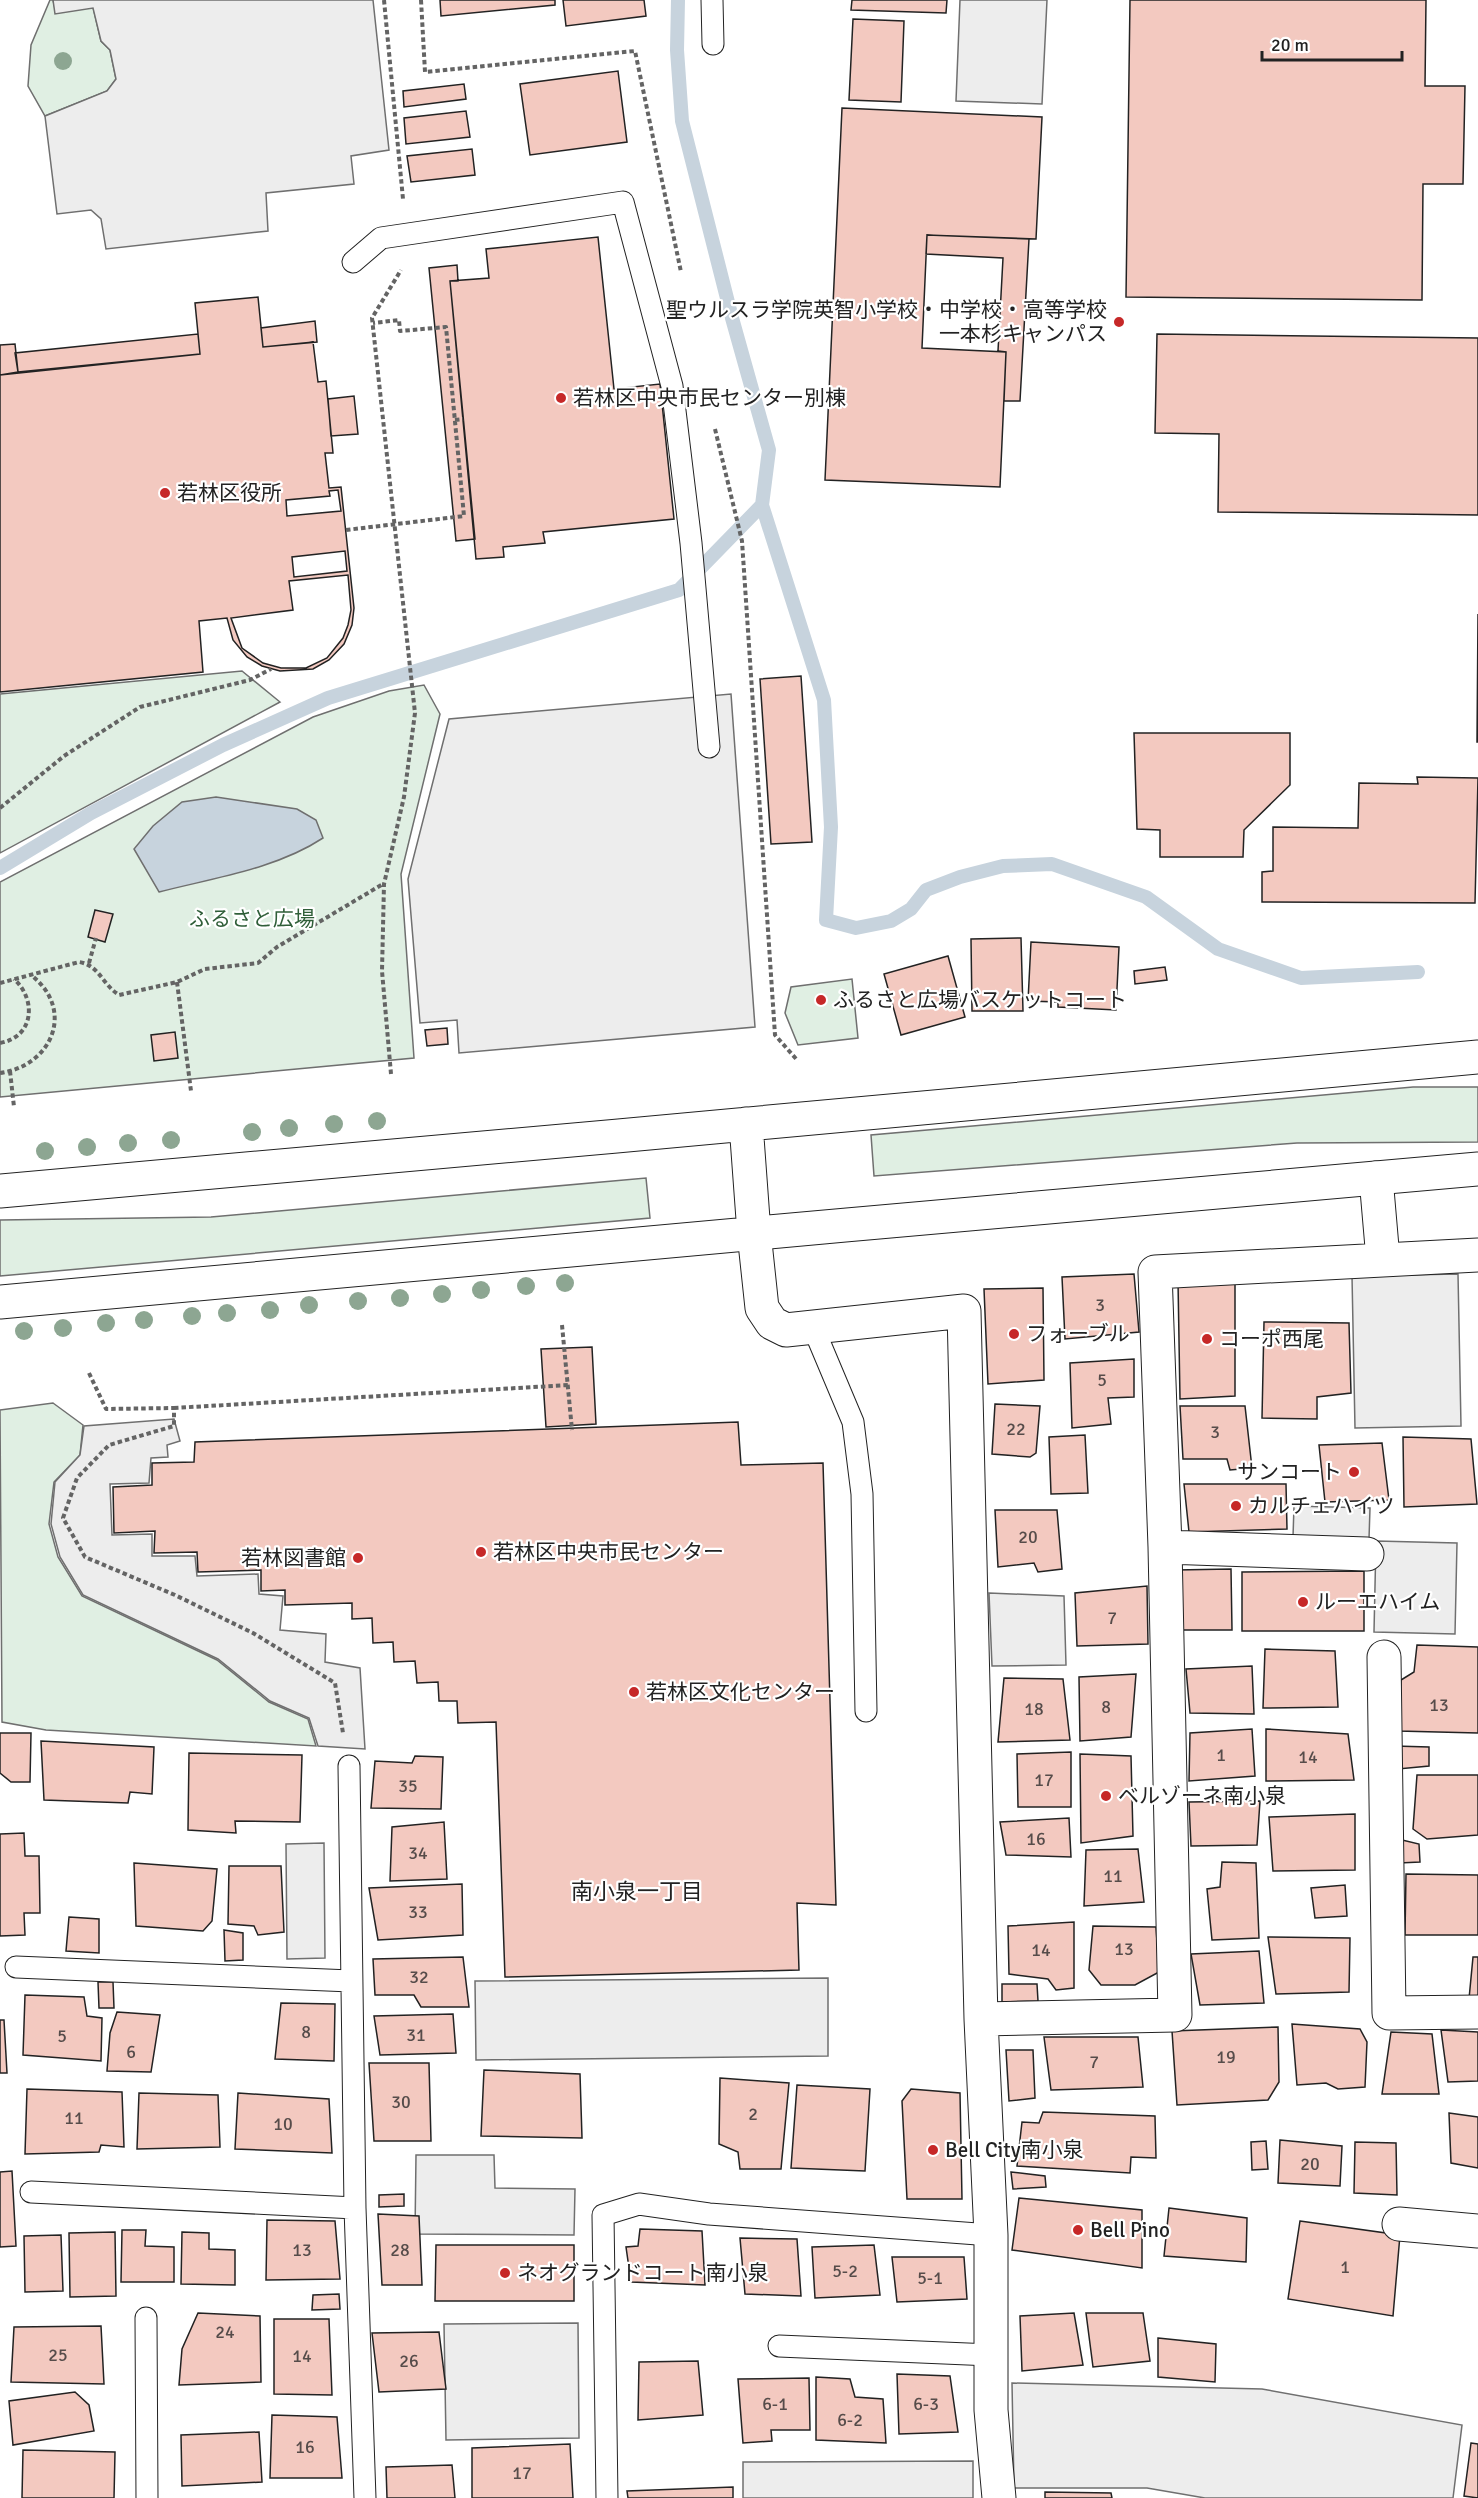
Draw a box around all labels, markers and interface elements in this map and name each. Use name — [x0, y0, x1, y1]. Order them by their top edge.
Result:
scale bar — [1262, 24, 1402, 62]
text: 20 m — [1271, 34, 1309, 56]
place label: 聖ウルスラ学院英智小学校・中学校・高等学校 一本杉キャンパス — [666, 297, 1107, 347]
marker: 聖ウルスラ学院英智小学校・中学校・高等学校 一本杉キャンパス — [1112, 315, 1126, 329]
place label: 若林区中央市民センター別棟 — [573, 385, 846, 411]
marker: 若林区中央市民センター別棟 — [554, 391, 568, 405]
place label: 若林区役所 — [177, 480, 282, 506]
marker: 若林区役所 — [158, 486, 172, 500]
park label: ふるさと広場 — [189, 906, 315, 932]
place label: ふるさと広場バスケットコート — [833, 987, 1127, 1013]
marker: ふるさと広場バスケットコート — [814, 993, 828, 1007]
house number: 3 — [1095, 1294, 1105, 1316]
place label: フォーブル — [1026, 1321, 1130, 1347]
place label: コーポ西尾 — [1219, 1326, 1324, 1352]
marker: フォーブル — [1007, 1327, 1021, 1341]
marker: コーポ西尾 — [1200, 1332, 1214, 1346]
house number: 5 — [1097, 1369, 1107, 1391]
house number: 22 — [1006, 1418, 1026, 1440]
house number: 3 — [1210, 1421, 1220, 1443]
place label: サンコート — [1237, 1459, 1342, 1485]
marker: サンコート — [1347, 1465, 1361, 1479]
place label: カルチェハイツ — [1248, 1493, 1395, 1519]
marker: カルチェハイツ — [1229, 1499, 1243, 1513]
house number: 20 — [1018, 1526, 1038, 1548]
place label: 若林区中央市民センター — [493, 1539, 724, 1565]
place label: 若林図書館 — [241, 1545, 346, 1571]
marker: 若林区中央市民センター — [474, 1545, 488, 1559]
marker: 若林図書館 — [351, 1551, 365, 1565]
place label: ルーエハイム — [1315, 1589, 1440, 1615]
marker: ルーエハイム — [1296, 1595, 1310, 1609]
house number: 7 — [1107, 1607, 1117, 1629]
place label: 若林区文化センター — [646, 1679, 835, 1705]
marker: 若林区文化センター — [627, 1685, 641, 1699]
house number: 13 — [1429, 1694, 1449, 1716]
house number: 8 — [1101, 1696, 1111, 1718]
house number: 18 — [1024, 1698, 1044, 1720]
house number: 1 — [1216, 1744, 1226, 1766]
house number: 14 — [1298, 1746, 1318, 1768]
house number: 17 — [1034, 1769, 1054, 1791]
house number: 35 — [398, 1775, 418, 1797]
place label: ベルゾーネ南小泉 — [1118, 1783, 1286, 1809]
marker: ベルゾーネ南小泉 — [1099, 1789, 1113, 1803]
house number: 16 — [1026, 1828, 1046, 1850]
house number: 34 — [408, 1842, 428, 1864]
house number: 11 — [1103, 1865, 1123, 1887]
district label: 南小泉一丁目 — [571, 1878, 703, 1905]
house number: 33 — [408, 1901, 428, 1923]
house number: 13 — [1114, 1938, 1134, 1960]
house number: 14 — [1031, 1939, 1051, 1961]
house number: 32 — [409, 1966, 429, 1988]
house number: 8 — [301, 2021, 311, 2043]
house number: 31 — [406, 2024, 426, 2046]
house number: 5 — [57, 2025, 67, 2047]
house number: 6 — [126, 2041, 136, 2063]
house number: 19 — [1216, 2046, 1236, 2068]
house number: 7 — [1089, 2051, 1099, 2073]
house number: 30 — [391, 2091, 411, 2113]
house number: 2 — [748, 2103, 758, 2125]
house number: 11 — [64, 2107, 84, 2129]
house number: 10 — [273, 2113, 293, 2135]
place label: Bell City南小泉 — [945, 2137, 1083, 2163]
marker: Bell City南小泉 — [926, 2143, 940, 2157]
house number: 20 — [1300, 2153, 1320, 2175]
place label: Bell Pino — [1090, 2217, 1170, 2243]
marker: Bell Pino — [1071, 2223, 1085, 2237]
house number: 13 — [292, 2239, 312, 2261]
house number: 28 — [390, 2239, 410, 2261]
house number: 1 — [1340, 2256, 1350, 2278]
place label: ネオグランドコート南小泉 — [517, 2260, 769, 2286]
house number: 5-2 — [832, 2260, 858, 2282]
marker: ネオグランドコート南小泉 — [498, 2266, 512, 2280]
house number: 5-1 — [917, 2267, 943, 2289]
house number: 24 — [215, 2321, 235, 2343]
house number: 25 — [48, 2344, 68, 2366]
house number: 14 — [292, 2345, 312, 2367]
house number: 26 — [399, 2350, 419, 2372]
house number: 6-1 — [762, 2393, 788, 2415]
house number: 6-3 — [913, 2393, 939, 2415]
house number: 6-2 — [837, 2409, 863, 2431]
house number: 16 — [295, 2436, 315, 2458]
house number: 17 — [512, 2462, 532, 2484]

